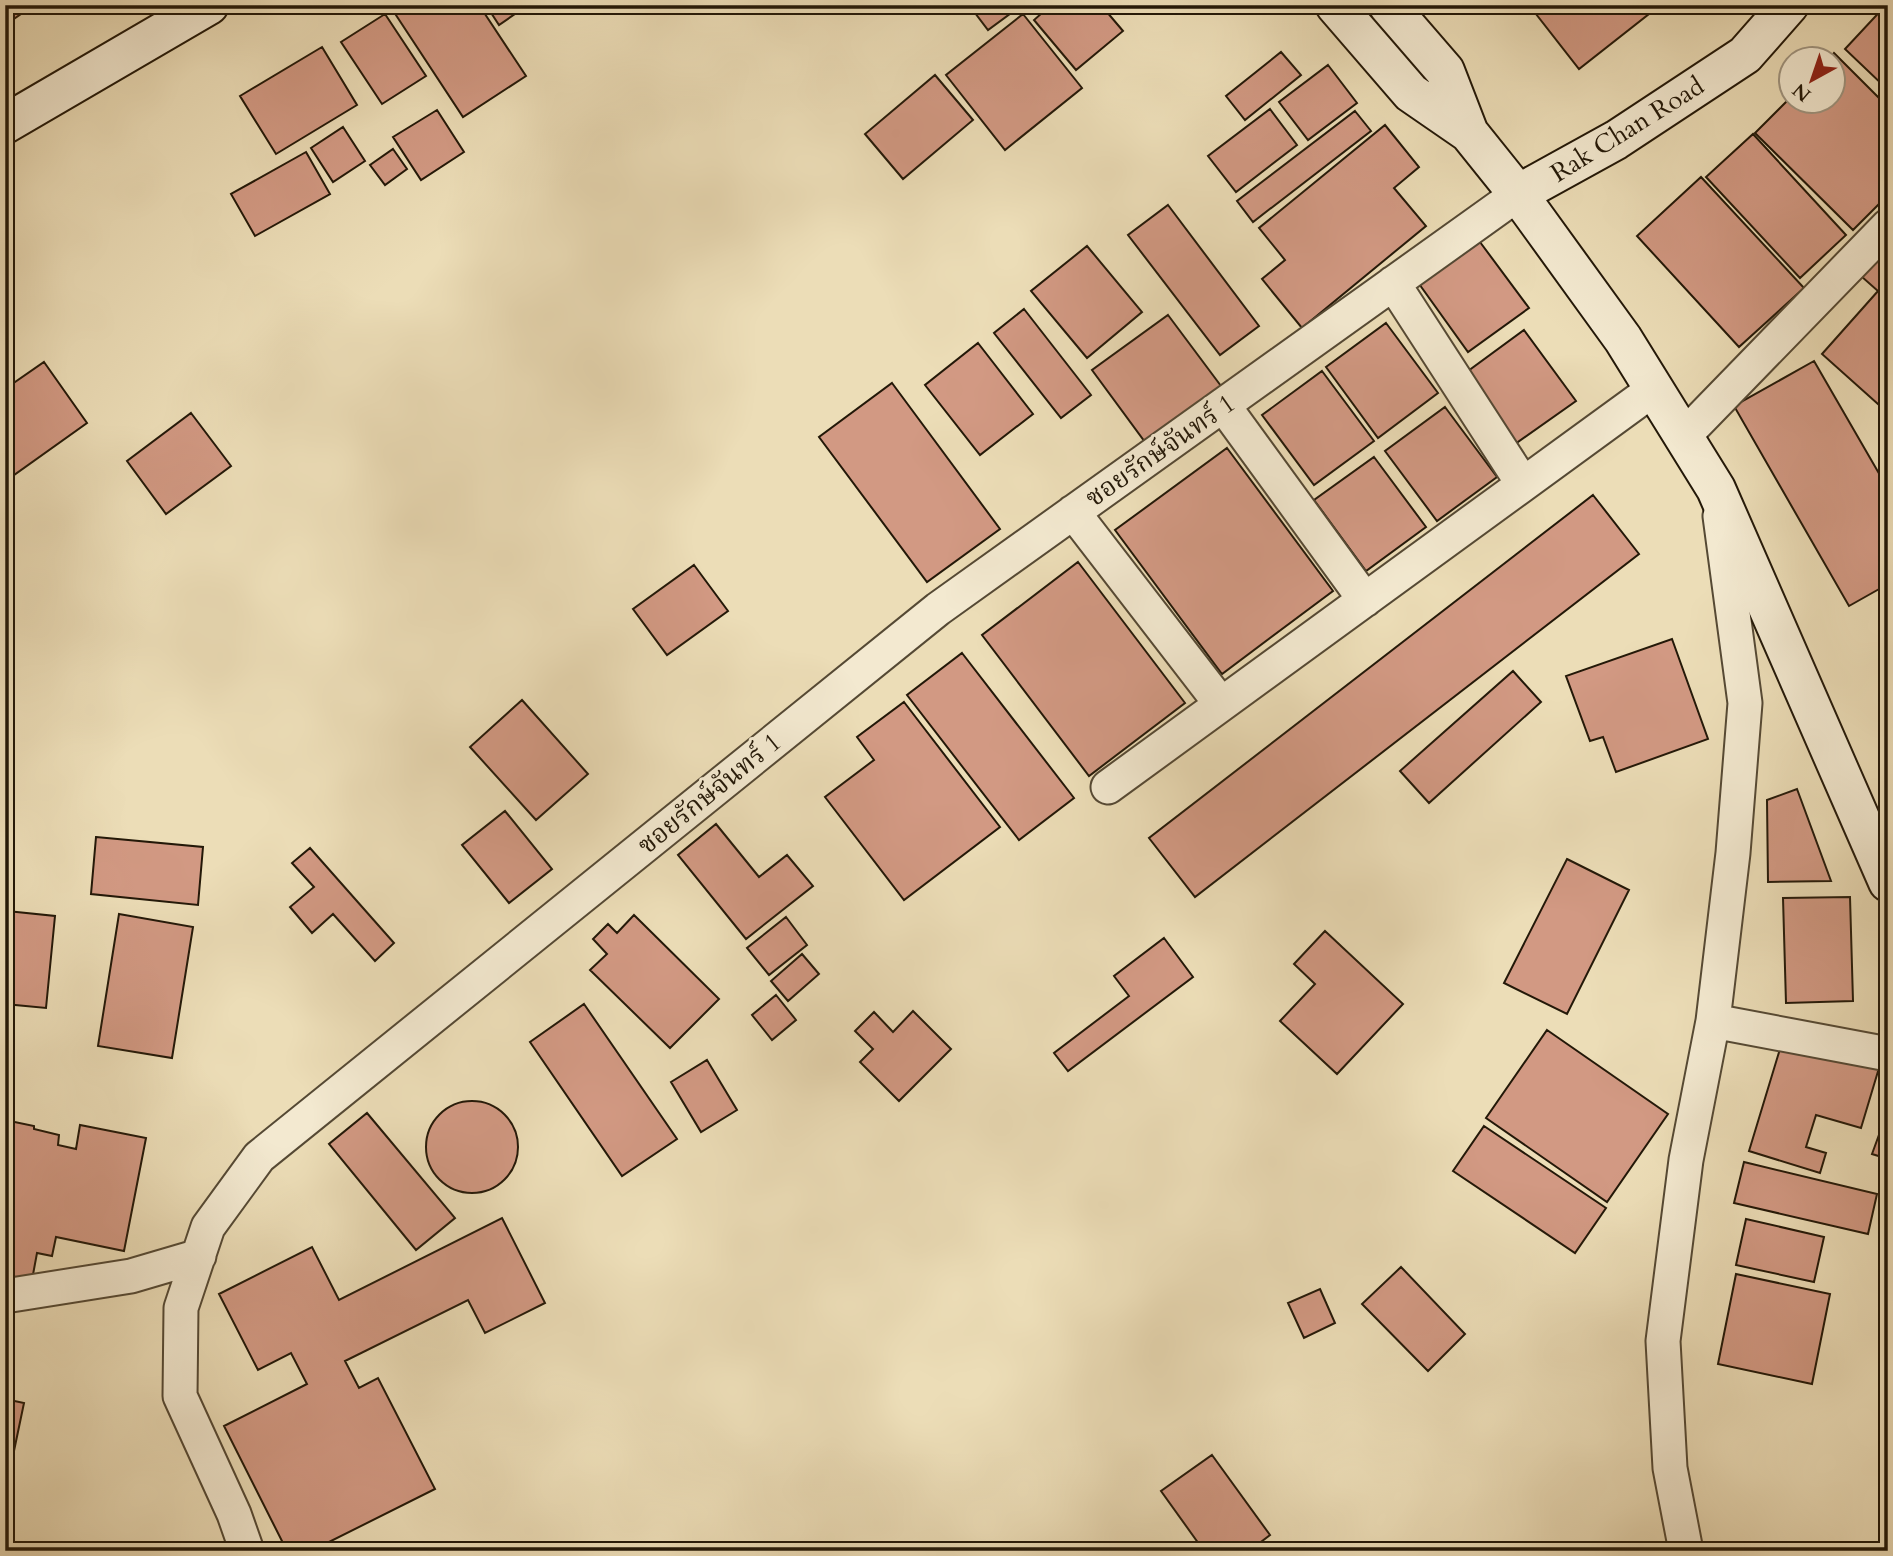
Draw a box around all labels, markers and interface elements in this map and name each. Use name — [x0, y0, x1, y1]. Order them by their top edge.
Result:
north arrow — [1778, 46, 1848, 116]
street label: Rak Chan Road — [1544, 68, 1711, 190]
text: N — [1787, 77, 1816, 108]
street label: ซอยรักษ์จันทร์ 1 — [1078, 386, 1242, 515]
street label: ซอยรักษ์จันทร์ 1 — [630, 725, 788, 862]

